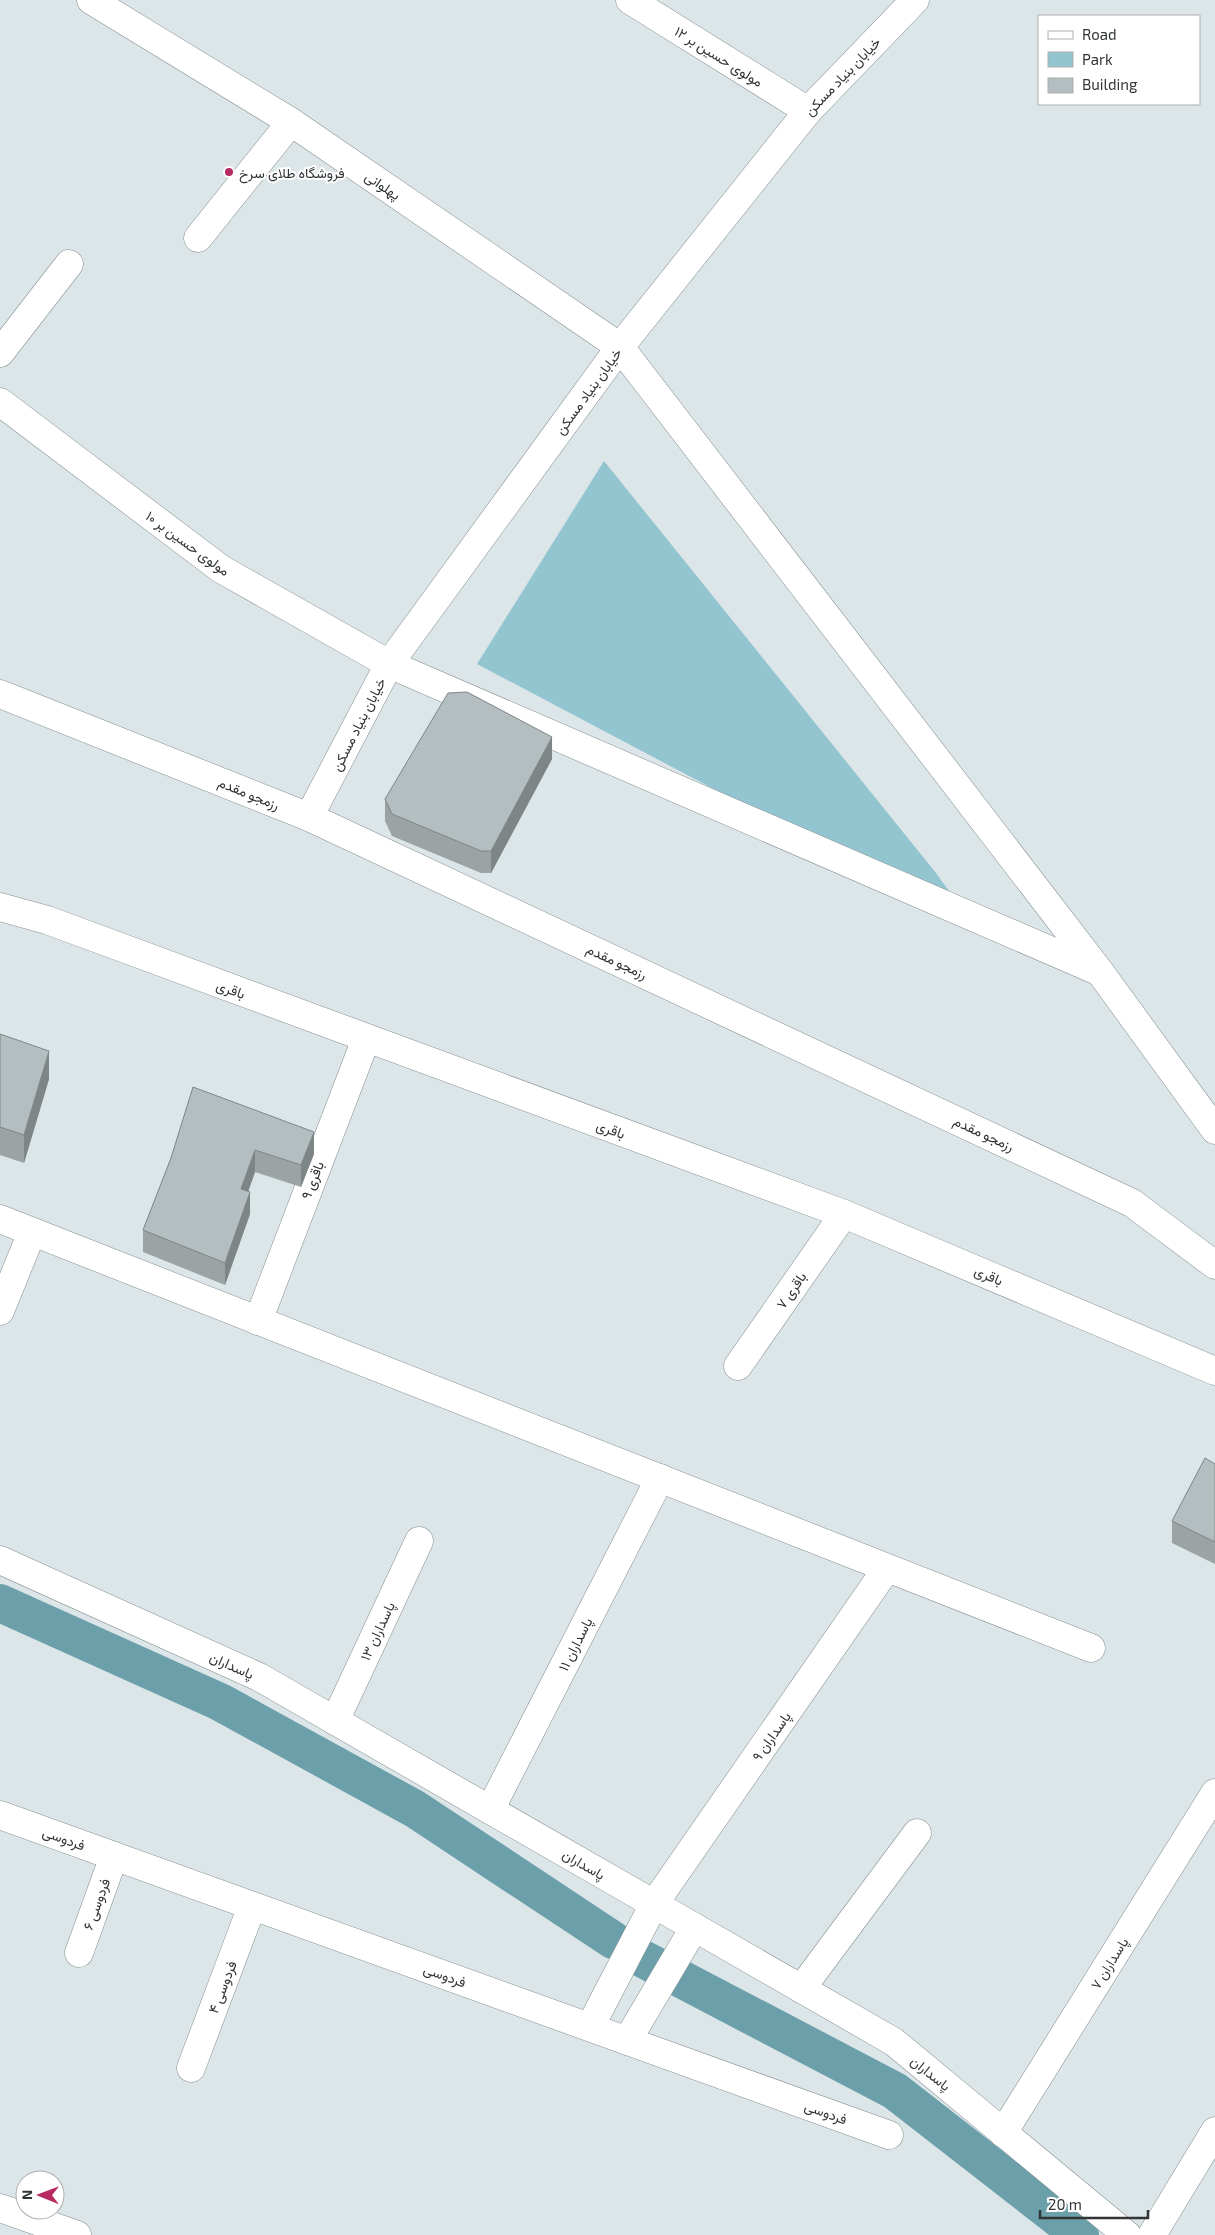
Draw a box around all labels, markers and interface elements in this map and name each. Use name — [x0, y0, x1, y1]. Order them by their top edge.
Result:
legend — [1038, 15, 1200, 105]
street label: مولوی حسین بر ۱۲ — [671, 22, 766, 91]
text: Road — [1082, 25, 1117, 43]
street label: خیابان بنیاد مسکن — [800, 33, 884, 119]
text: Park — [1082, 50, 1113, 68]
text: Building — [1082, 75, 1138, 93]
place label: فروشگاه طلای سرخ — [239, 164, 345, 184]
marker: فروشگاه طلای سرخ — [223, 166, 235, 178]
street label: پهلوانی — [361, 167, 404, 205]
street label: خیابان بنیاد مسکن — [551, 345, 626, 438]
street label: مولوی حسین بر ۱۰ — [142, 507, 233, 580]
street label: خیابان بنیاد مسکن — [327, 674, 390, 774]
street label: رزمجو مقدم — [215, 773, 282, 814]
street label: رزمجو مقدم — [584, 940, 650, 983]
street label: باقری — [214, 976, 248, 1003]
street label: رزمجو مقدم — [951, 1112, 1017, 1155]
street label: باقری — [594, 1116, 628, 1143]
street label: باقری ۹ — [297, 1159, 328, 1202]
street label: باقری — [972, 1261, 1006, 1290]
street label: باقری ۷ — [772, 1268, 810, 1312]
street label: پاسداران ۱۳ — [356, 1599, 400, 1664]
street label: پاسداران ۱۱ — [554, 1615, 597, 1674]
street label: پاسداران — [207, 1648, 257, 1684]
street label: پاسداران ۹ — [748, 1708, 796, 1765]
street label: فردوسی — [40, 1823, 87, 1854]
street label: پاسداران — [559, 1845, 608, 1885]
street label: فردوسی ۶ — [79, 1876, 114, 1932]
street label: پاسداران ۷ — [1087, 1934, 1133, 1993]
street label: فردوسی ۴ — [204, 1958, 241, 2016]
street label: فردوسی — [421, 1960, 468, 1991]
street label: پاسداران — [906, 2052, 954, 2096]
street label: فردوسی — [802, 2097, 849, 2128]
north arrow — [15, 2170, 65, 2220]
scale bar — [1040, 2188, 1148, 2220]
text: N — [18, 2190, 35, 2200]
text: 20 m — [1048, 2195, 1082, 2213]

